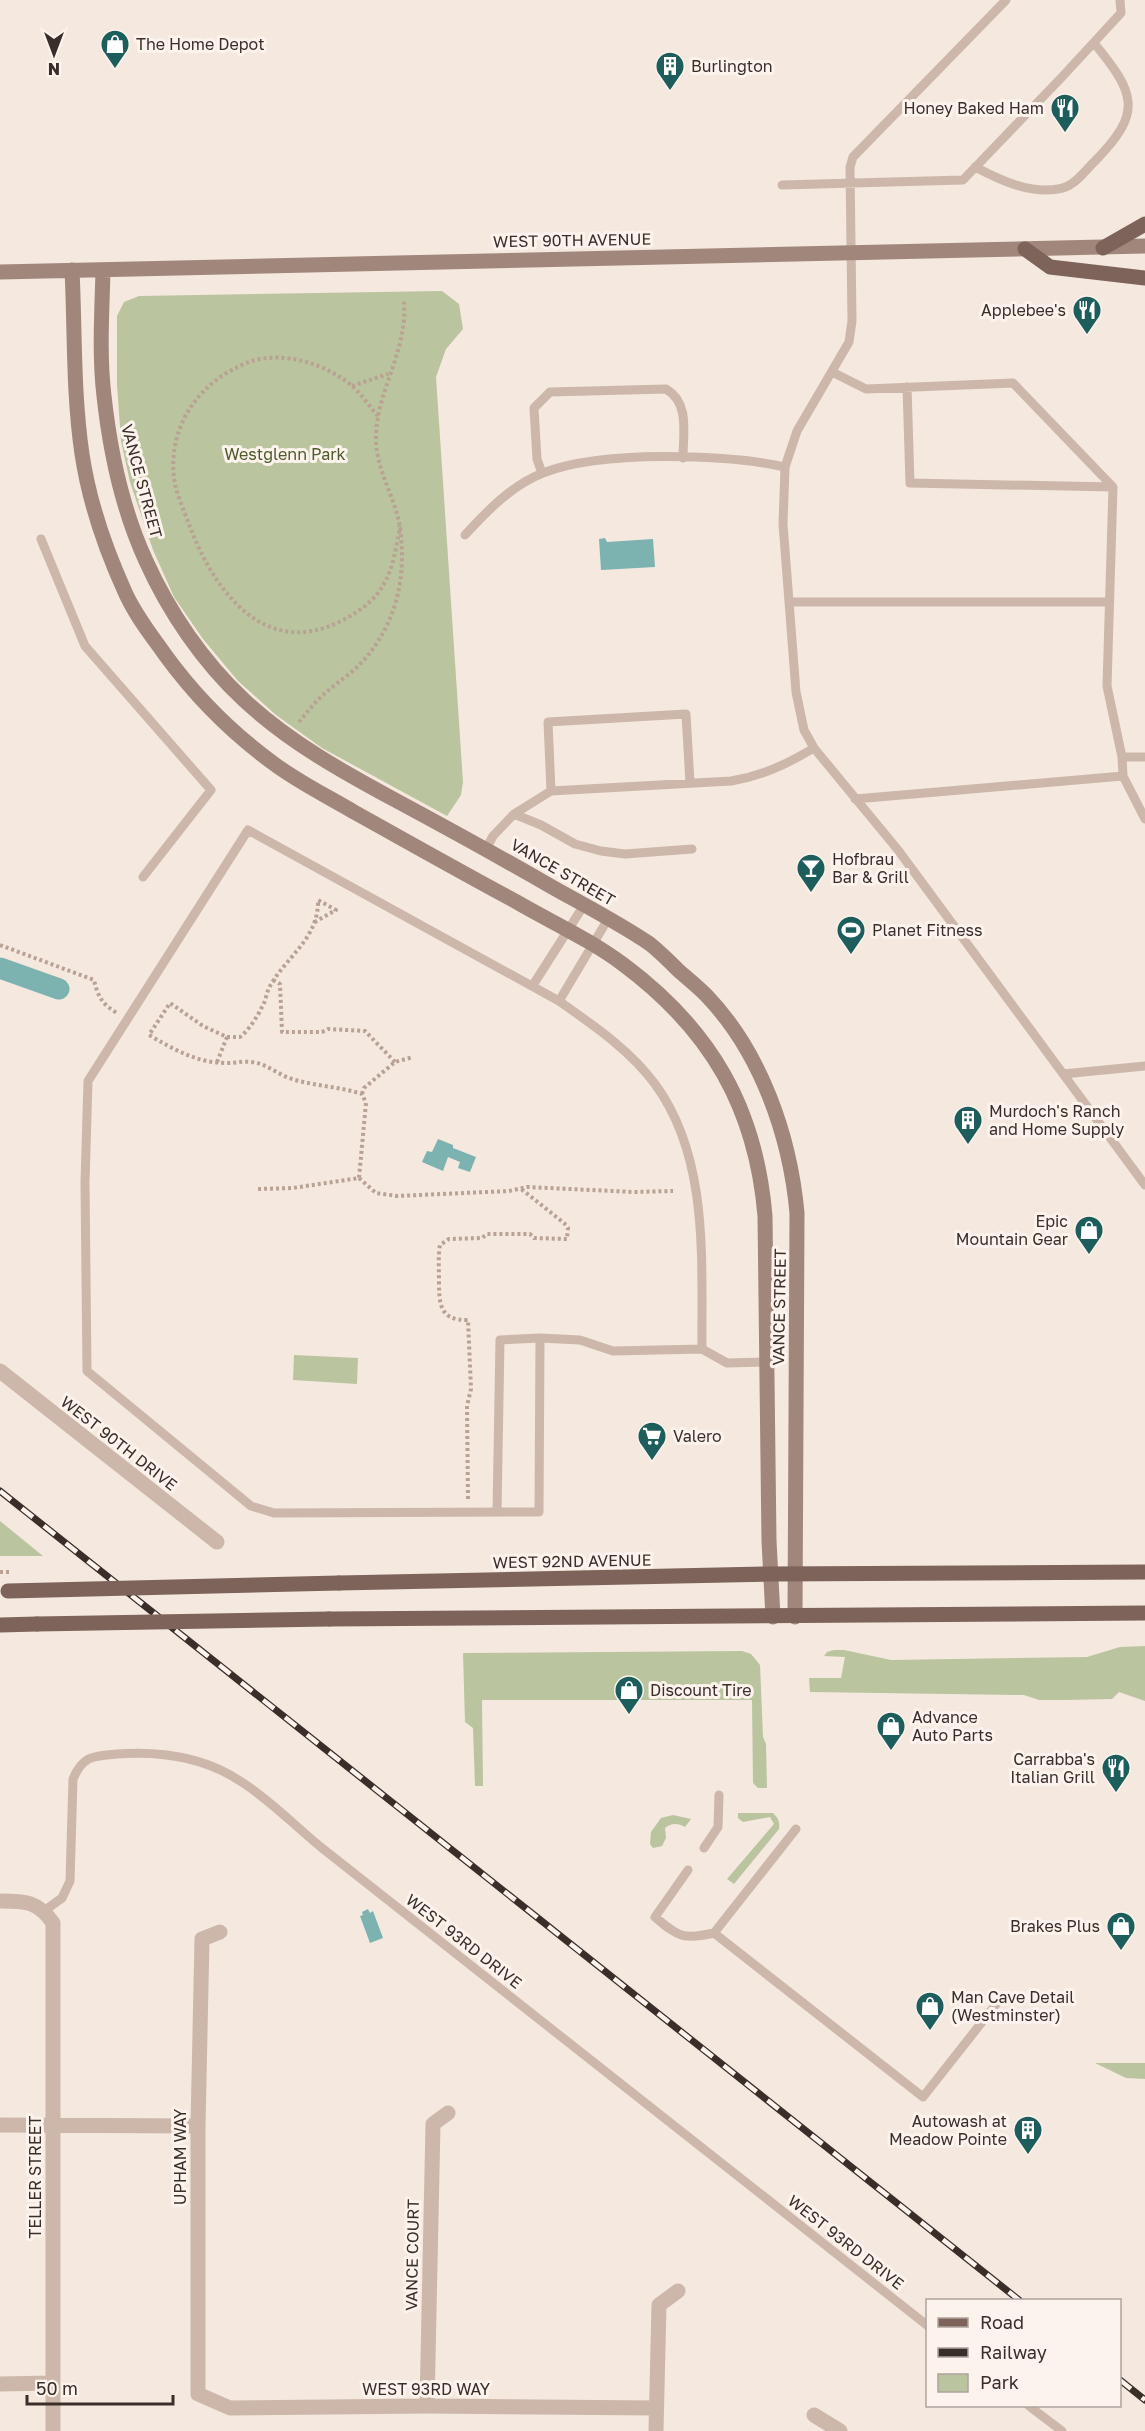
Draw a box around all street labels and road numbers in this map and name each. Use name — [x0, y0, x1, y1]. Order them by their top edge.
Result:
street label: WEST 90TH AVENUE — [493, 229, 651, 251]
street label: VANCE STREET — [117, 422, 167, 540]
street label: VANCE STREET — [507, 834, 619, 910]
street label: VANCE STREET — [768, 1248, 790, 1366]
street label: WEST 90TH DRIVE — [57, 1391, 181, 1495]
street label: WEST 92ND AVENUE — [492, 1550, 652, 1572]
street label: WEST 93RD DRIVE — [402, 1889, 526, 1993]
street label: UPHAM WAY — [170, 2108, 190, 2205]
street label: TELLER STREET — [25, 2115, 45, 2239]
street label: WEST 93RD DRIVE — [784, 2190, 908, 2294]
street label: VANCE COURT — [401, 2199, 423, 2311]
street label: WEST 93RD WAY — [362, 2379, 491, 2399]

